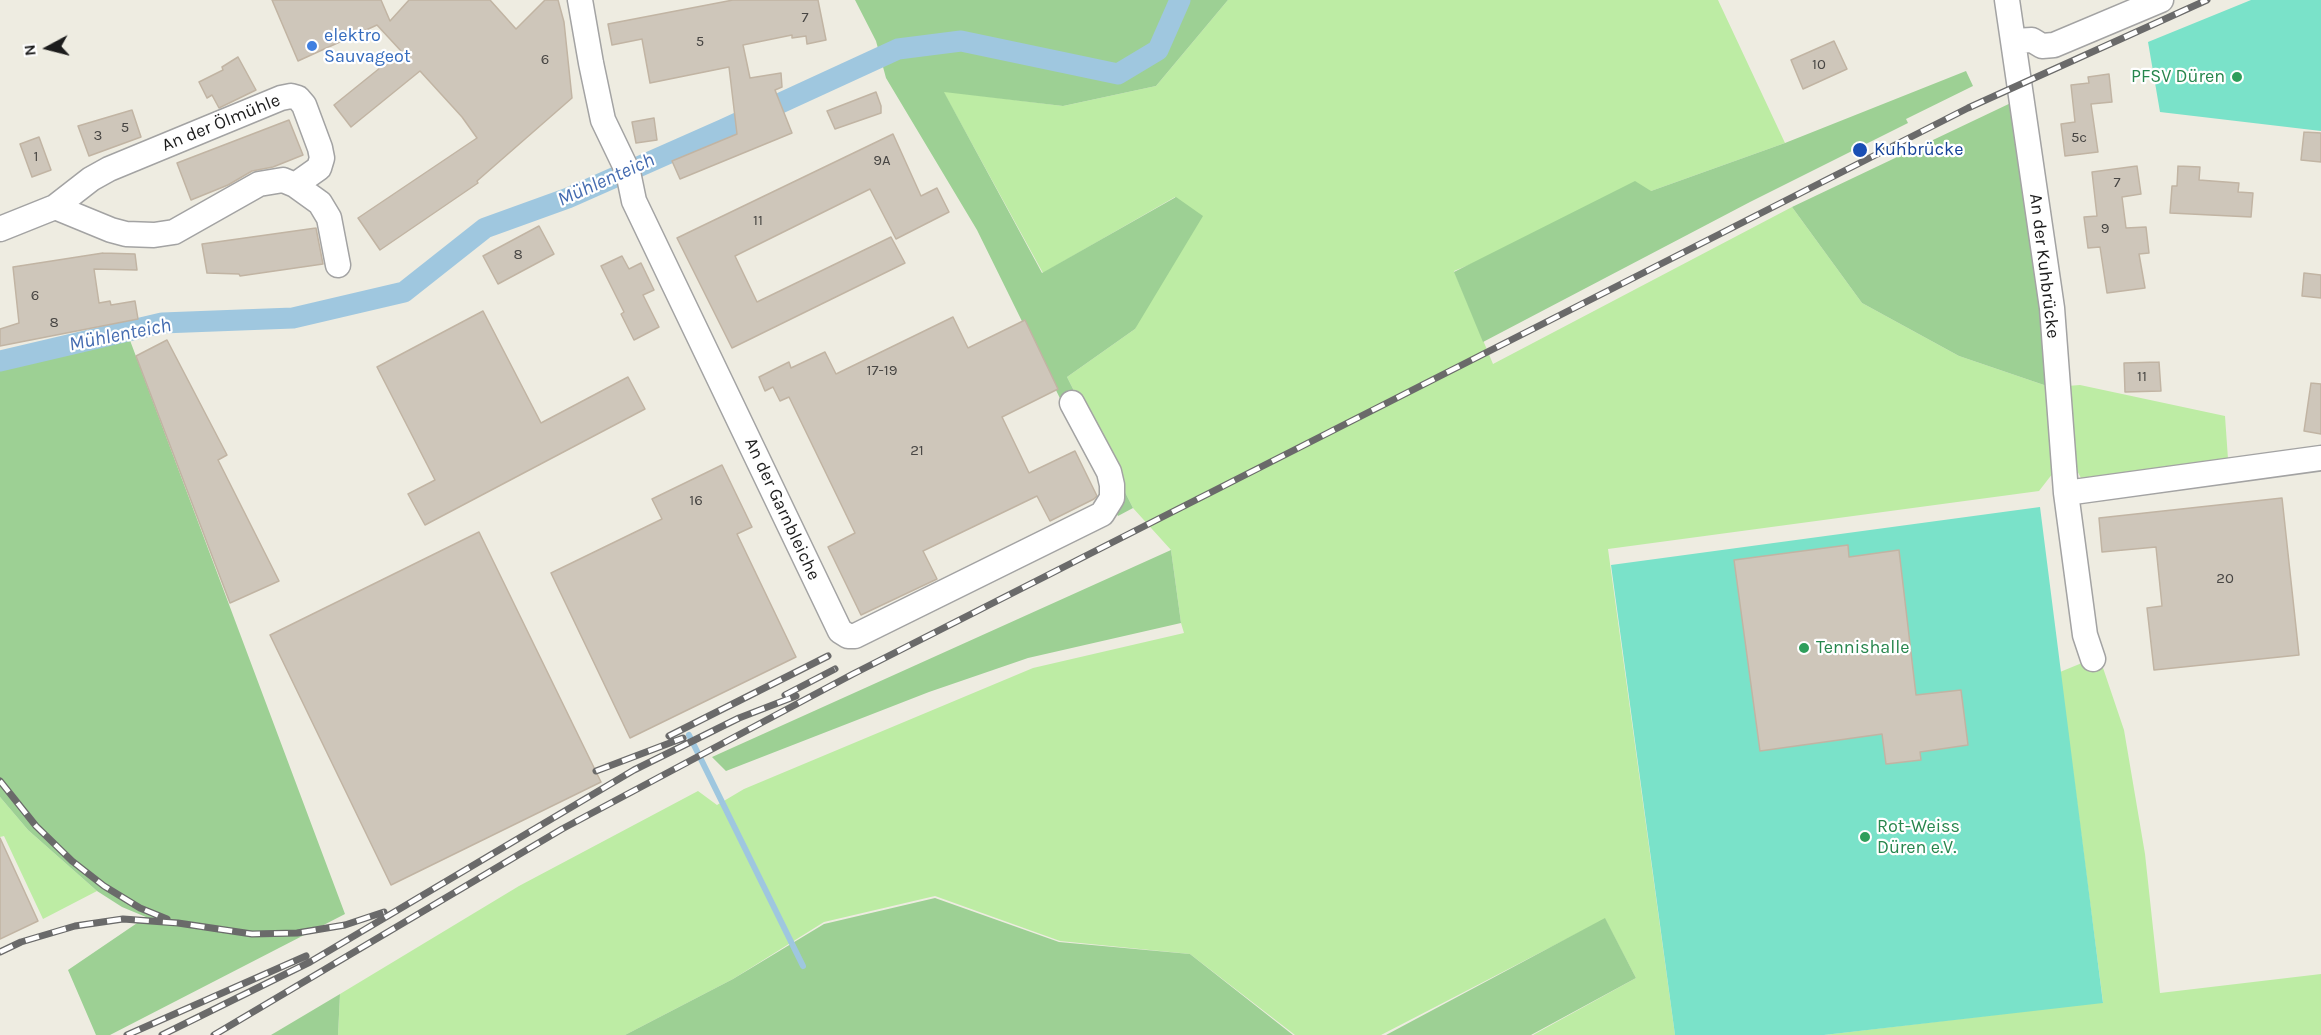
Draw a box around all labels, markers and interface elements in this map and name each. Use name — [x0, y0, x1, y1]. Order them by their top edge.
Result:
house number: 7 — [801, 9, 809, 27]
north arrow — [18, 18, 78, 78]
place label: elektro Sauvageot — [324, 25, 411, 68]
house number: 5 — [696, 33, 704, 51]
marker: elektro Sauvageot — [305, 39, 319, 53]
text: N — [20, 43, 40, 57]
house number: 6 — [541, 51, 549, 69]
house number: 10 — [1812, 56, 1826, 74]
place label: PFSV Düren — [2131, 66, 2225, 88]
marker: PFSV Düren — [2230, 70, 2244, 84]
street label: An der Ölmühle — [159, 89, 283, 157]
house number: 5 — [121, 119, 129, 137]
house number: 3 — [94, 127, 102, 145]
house number: 5c — [2071, 129, 2087, 147]
place label: Kuhbrücke — [1874, 139, 1963, 161]
marker: Kuhbrücke — [1851, 141, 1869, 159]
house number: 1 — [34, 148, 38, 166]
water label: Mühlenteich — [554, 148, 658, 212]
house number: 9A — [873, 152, 891, 170]
house number: 7 — [2113, 174, 2121, 192]
street label: An der Kuhbrücke — [2024, 192, 2064, 340]
house number: 11 — [753, 212, 763, 230]
house number: 9 — [2101, 220, 2109, 238]
house number: 8 — [513, 246, 523, 264]
house number: 6 — [31, 287, 39, 305]
water label: Mühlenteich — [67, 313, 173, 357]
house number: 8 — [49, 314, 59, 332]
house number: 17-19 — [867, 362, 897, 380]
house number: 11 — [2137, 368, 2147, 386]
street label: An der Garnbleiche — [740, 434, 824, 584]
house number: 21 — [910, 442, 924, 460]
house number: 16 — [689, 492, 703, 510]
house number: 20 — [2216, 570, 2234, 588]
place label: Tennishalle — [1816, 637, 1910, 659]
marker: Tennishalle — [1797, 641, 1811, 655]
place label: Rot-Weiss Düren e.V. — [1877, 816, 1960, 858]
marker: Rot-Weiss Düren e.V. — [1858, 830, 1872, 844]

